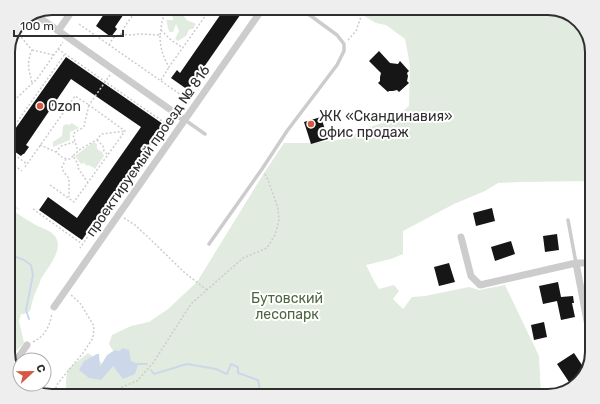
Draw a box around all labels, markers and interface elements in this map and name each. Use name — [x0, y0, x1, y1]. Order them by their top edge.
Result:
scale bar — [14, 12, 123, 38]
text: 100 m — [20, 19, 54, 33]
street label: проектируемый проезд № 816 — [82, 62, 214, 240]
place label: Ozon — [48, 98, 81, 115]
marker: Ozon — [35, 101, 45, 111]
place label: ЖК «Скандинавия» офис продаж — [319, 108, 453, 141]
marker: ЖК «Скандинавия» офис продаж — [306, 119, 316, 129]
park label: Бутовский лесопарк — [251, 290, 323, 323]
north arrow — [12, 352, 52, 392]
text: С — [33, 362, 48, 375]

